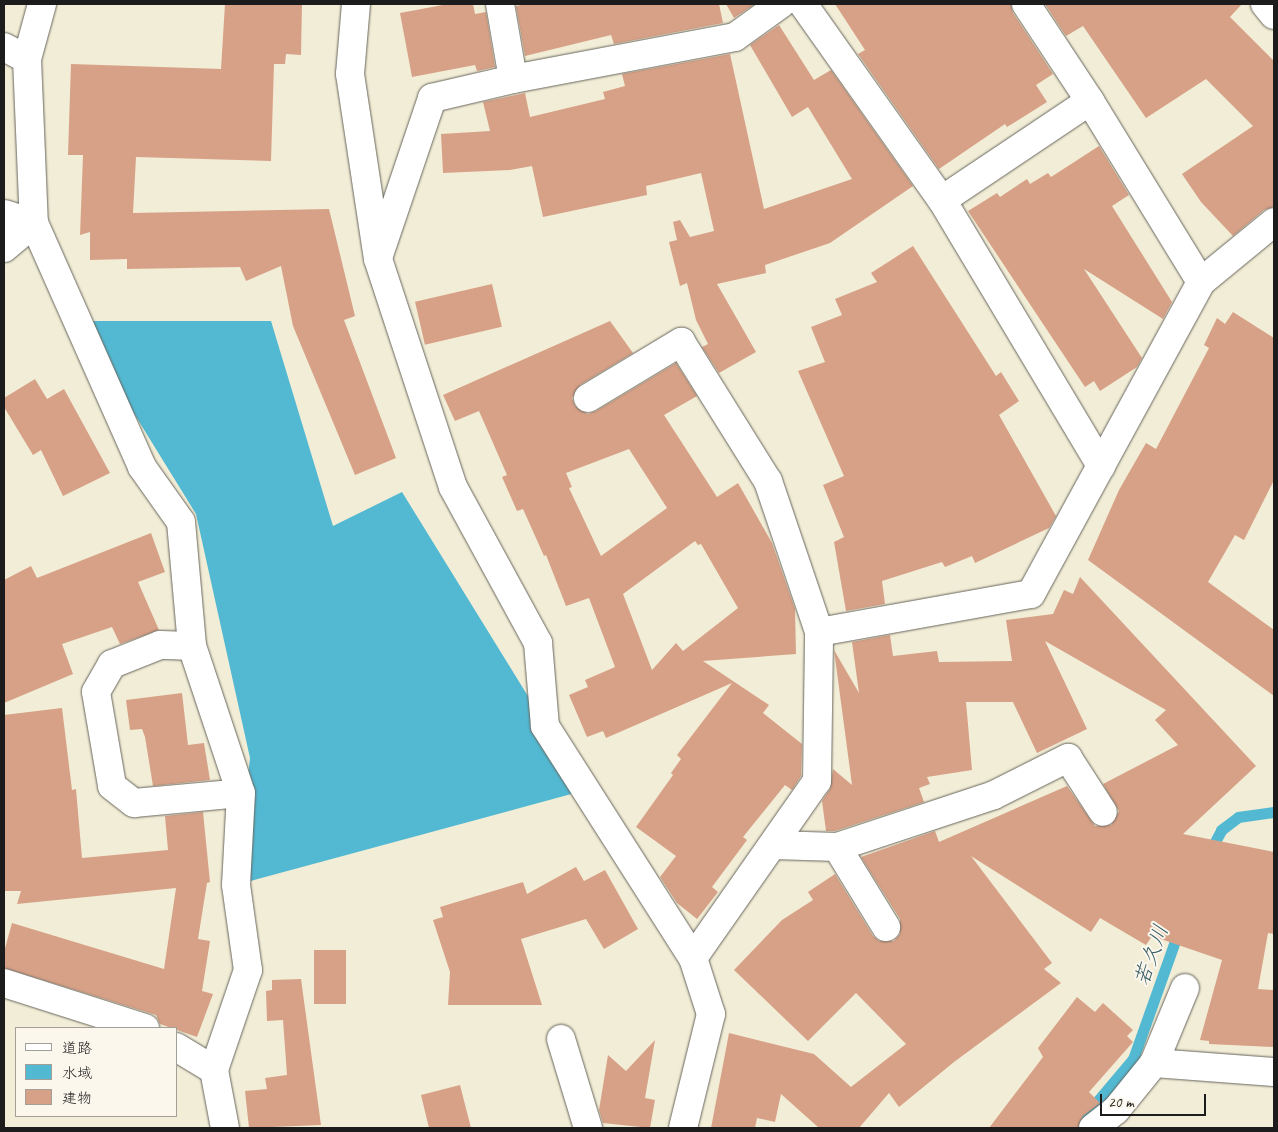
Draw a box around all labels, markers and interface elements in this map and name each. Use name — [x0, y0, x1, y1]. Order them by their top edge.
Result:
water label: 若久川 — [1128, 921, 1174, 989]
legend — [15, 1027, 178, 1117]
text: 道路 — [62, 1039, 92, 1058]
text: 水域 — [62, 1064, 92, 1083]
scale bar — [1103, 1084, 1209, 1116]
text: 建物 — [62, 1089, 92, 1108]
text: 20 m — [1108, 1093, 1134, 1112]

